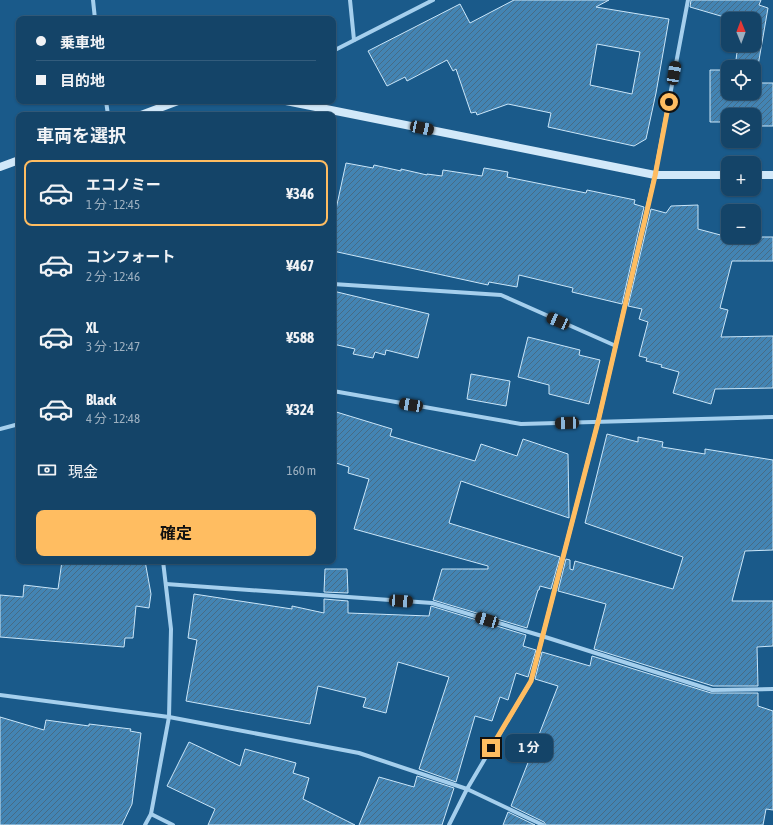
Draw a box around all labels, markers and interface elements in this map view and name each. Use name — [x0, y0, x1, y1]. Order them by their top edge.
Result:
north arrow — [721, 12, 761, 52]
map controls — [721, 12, 761, 244]
text: 乗車地 — [60, 34, 105, 51]
car — [666, 60, 682, 86]
button: locate — [721, 60, 761, 100]
text: 目的地 — [60, 72, 105, 89]
route start — [660, 93, 678, 111]
button: layers — [721, 108, 761, 148]
car — [409, 120, 435, 136]
text: 車両を選択 — [36, 125, 126, 146]
button: + — [721, 156, 761, 196]
icon: car — [38, 175, 74, 211]
text: エコノミー — [86, 176, 161, 193]
text: ¥346 — [286, 185, 314, 202]
text: 1 分 · 12:45 — [86, 197, 140, 212]
button: − — [721, 204, 761, 244]
icon: car — [38, 247, 74, 283]
text: コンフォート — [86, 248, 176, 265]
text: ¥467 — [286, 257, 314, 274]
text: 2 分 · 12:46 — [86, 269, 140, 284]
car — [545, 311, 571, 331]
icon: car — [38, 319, 74, 355]
text: XL — [86, 319, 99, 336]
text: ¥588 — [286, 329, 314, 346]
text: 3 分 · 12:47 — [86, 339, 140, 354]
icon: car — [38, 391, 74, 427]
text: Black — [86, 391, 116, 408]
car — [398, 397, 424, 413]
text: ¥324 — [286, 401, 314, 418]
text: 4 分 · 12:48 — [86, 411, 140, 426]
car — [555, 417, 579, 429]
icon: cash — [36, 459, 58, 481]
text: 現金 — [68, 463, 98, 480]
text: 160 m — [287, 463, 316, 478]
button: 確定 — [36, 510, 316, 556]
car — [389, 594, 413, 608]
car — [474, 611, 500, 629]
callout: 1 分 — [505, 734, 553, 762]
route end — [482, 739, 500, 757]
text: 1 分 — [519, 740, 539, 755]

